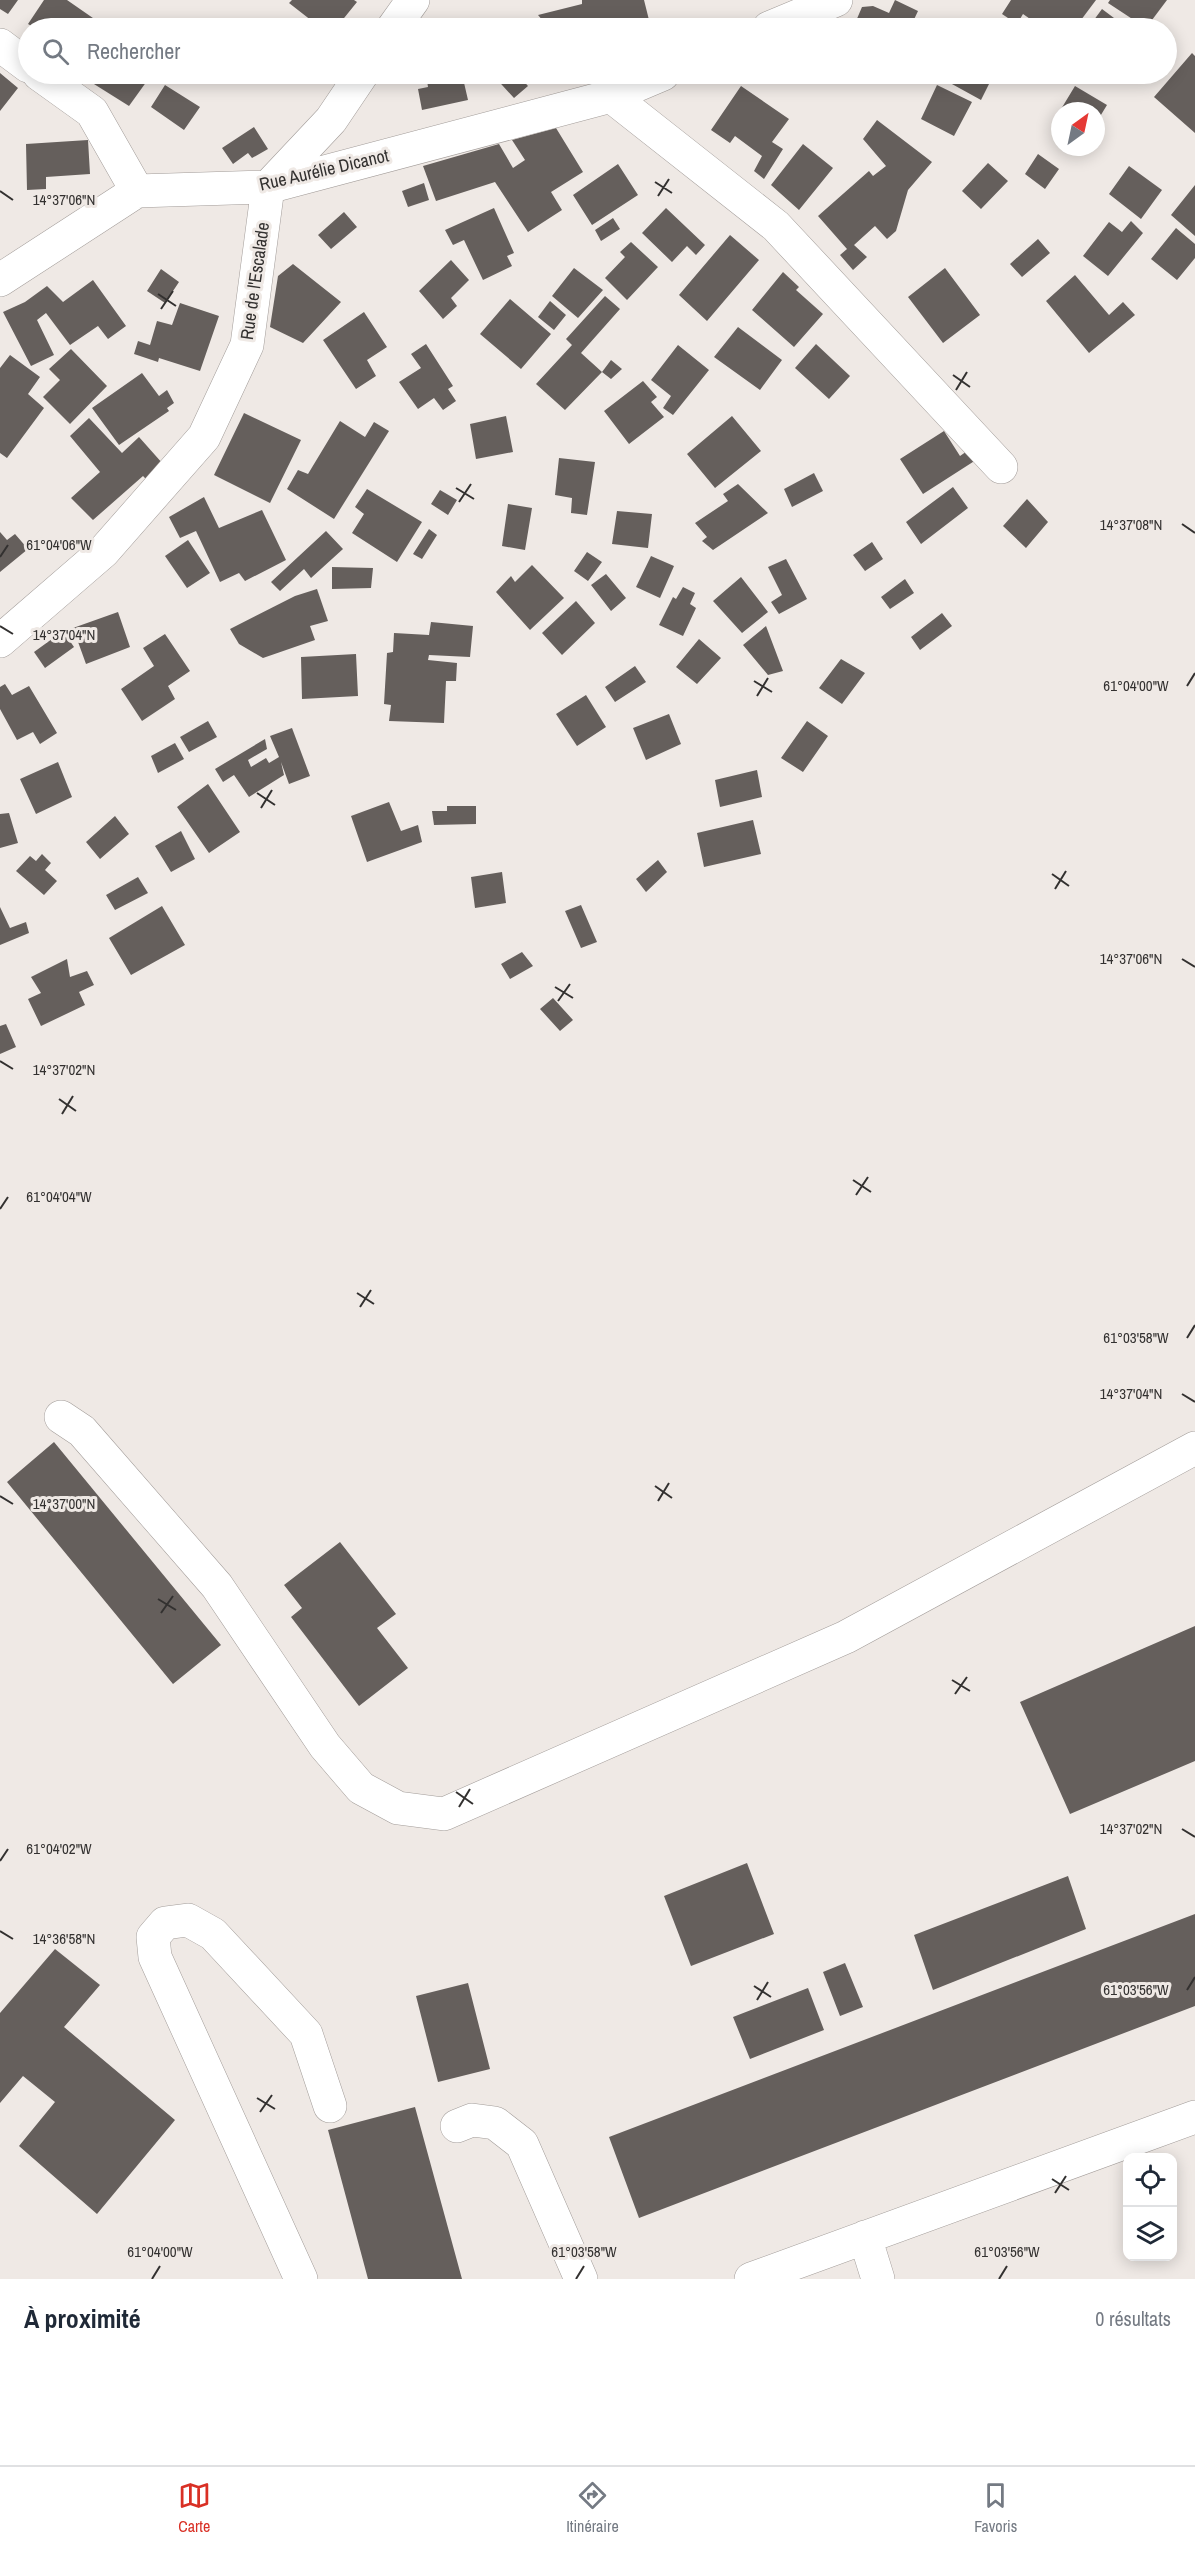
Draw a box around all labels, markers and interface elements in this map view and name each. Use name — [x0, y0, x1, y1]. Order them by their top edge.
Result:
search box — [18, 18, 1177, 84]
icon: search — [39, 35, 72, 68]
text: Rechercher — [87, 36, 180, 66]
north arrow — [1051, 102, 1105, 156]
street label: Rue Aurélie Dicanot — [257, 142, 391, 197]
text: 14°37'06"N — [33, 189, 95, 210]
street label: Rue de l'Escalade — [234, 221, 275, 341]
text: 14°37'08"N — [1100, 514, 1162, 535]
text: 61°04'06"W — [26, 534, 92, 555]
text: 14°37'04"N — [33, 624, 95, 645]
text: 61°04'00"W — [1103, 675, 1169, 696]
text: 14°37'06"N — [1100, 948, 1162, 969]
text: 14°37'02"N — [33, 1059, 95, 1080]
text: 61°04'04"W — [26, 1186, 92, 1207]
text: 61°03'58"W — [1103, 1327, 1169, 1348]
text: 14°37'04"N — [1100, 1383, 1162, 1404]
text: 14°37'00"N — [33, 1493, 95, 1514]
text: 14°37'02"N — [1100, 1818, 1162, 1839]
text: 61°04'02"W — [26, 1838, 92, 1859]
text: 14°36'58"N — [33, 1928, 95, 1949]
text: 61°03'56"W — [1103, 1979, 1169, 2000]
map controls — [1123, 2153, 1177, 2261]
button: locate — [1123, 2153, 1177, 2207]
button: layers — [1123, 2207, 1177, 2261]
text: 61°04'00"W — [127, 2241, 193, 2262]
text: 61°03'58"W — [551, 2241, 617, 2262]
text: 61°03'56"W — [974, 2241, 1040, 2262]
text: À proximité — [24, 2301, 141, 2336]
text: 0 résultats — [1095, 2305, 1171, 2332]
tab: Carte — [178, 2479, 211, 2537]
tab: Itinéraire — [566, 2479, 619, 2537]
tab: Favoris — [974, 2479, 1017, 2537]

